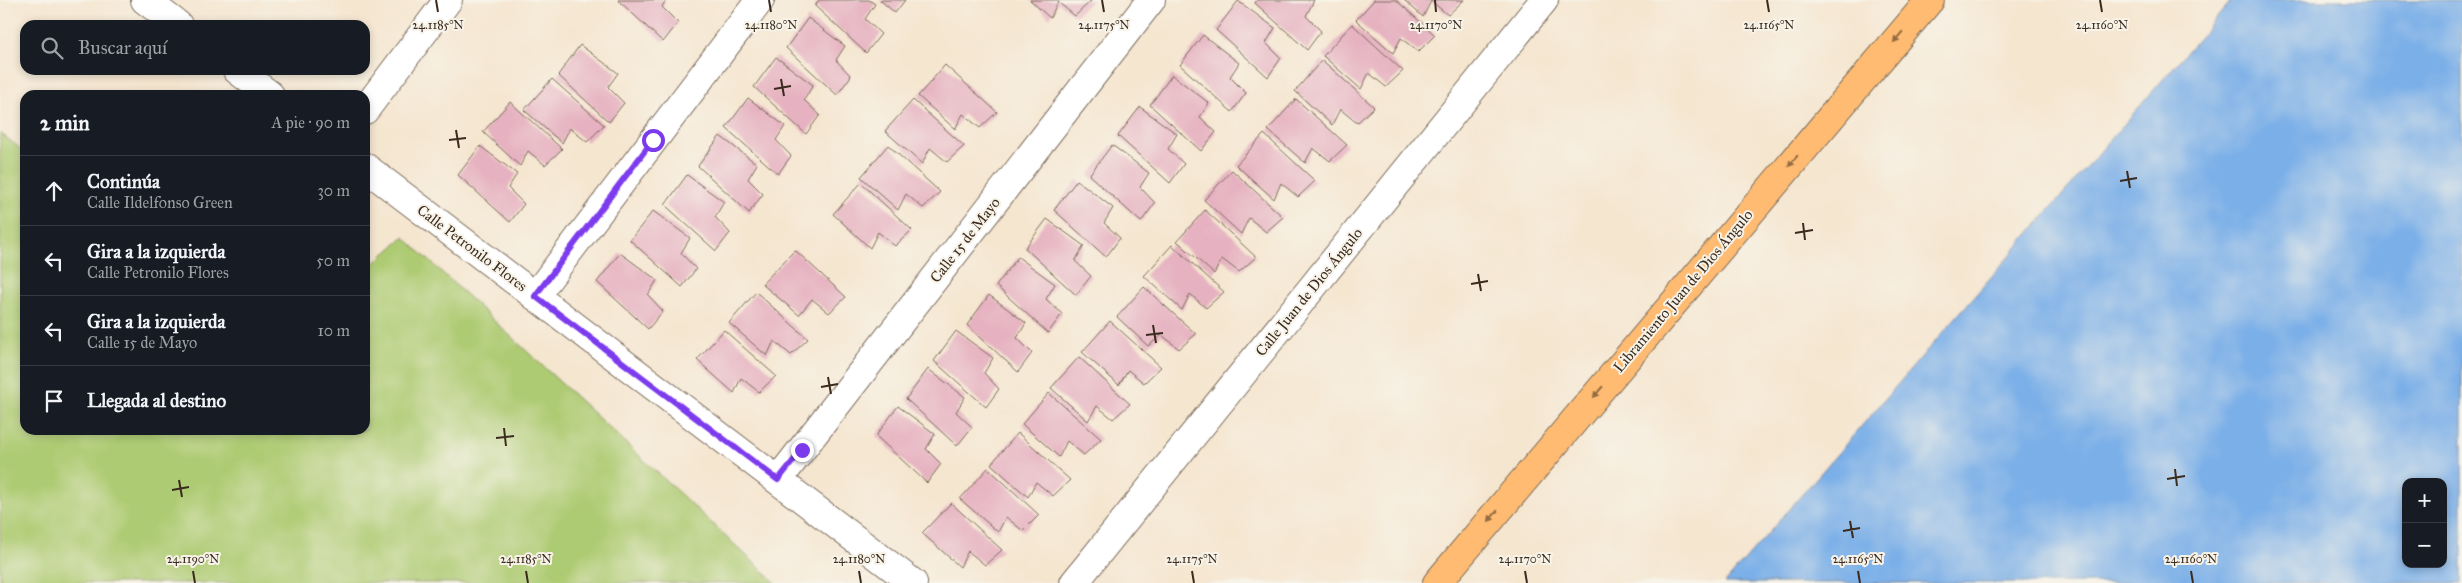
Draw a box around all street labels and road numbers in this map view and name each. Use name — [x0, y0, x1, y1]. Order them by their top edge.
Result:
street label: Calle 15 de Mayo — [926, 194, 1004, 286]
street label: Calle Petronilo Flores — [414, 201, 530, 295]
street label: Libramiento Juan de Dios Ángulo — [1609, 205, 1757, 377]
street label: Calle Juan de Dios Ángulo — [1251, 223, 1367, 360]

